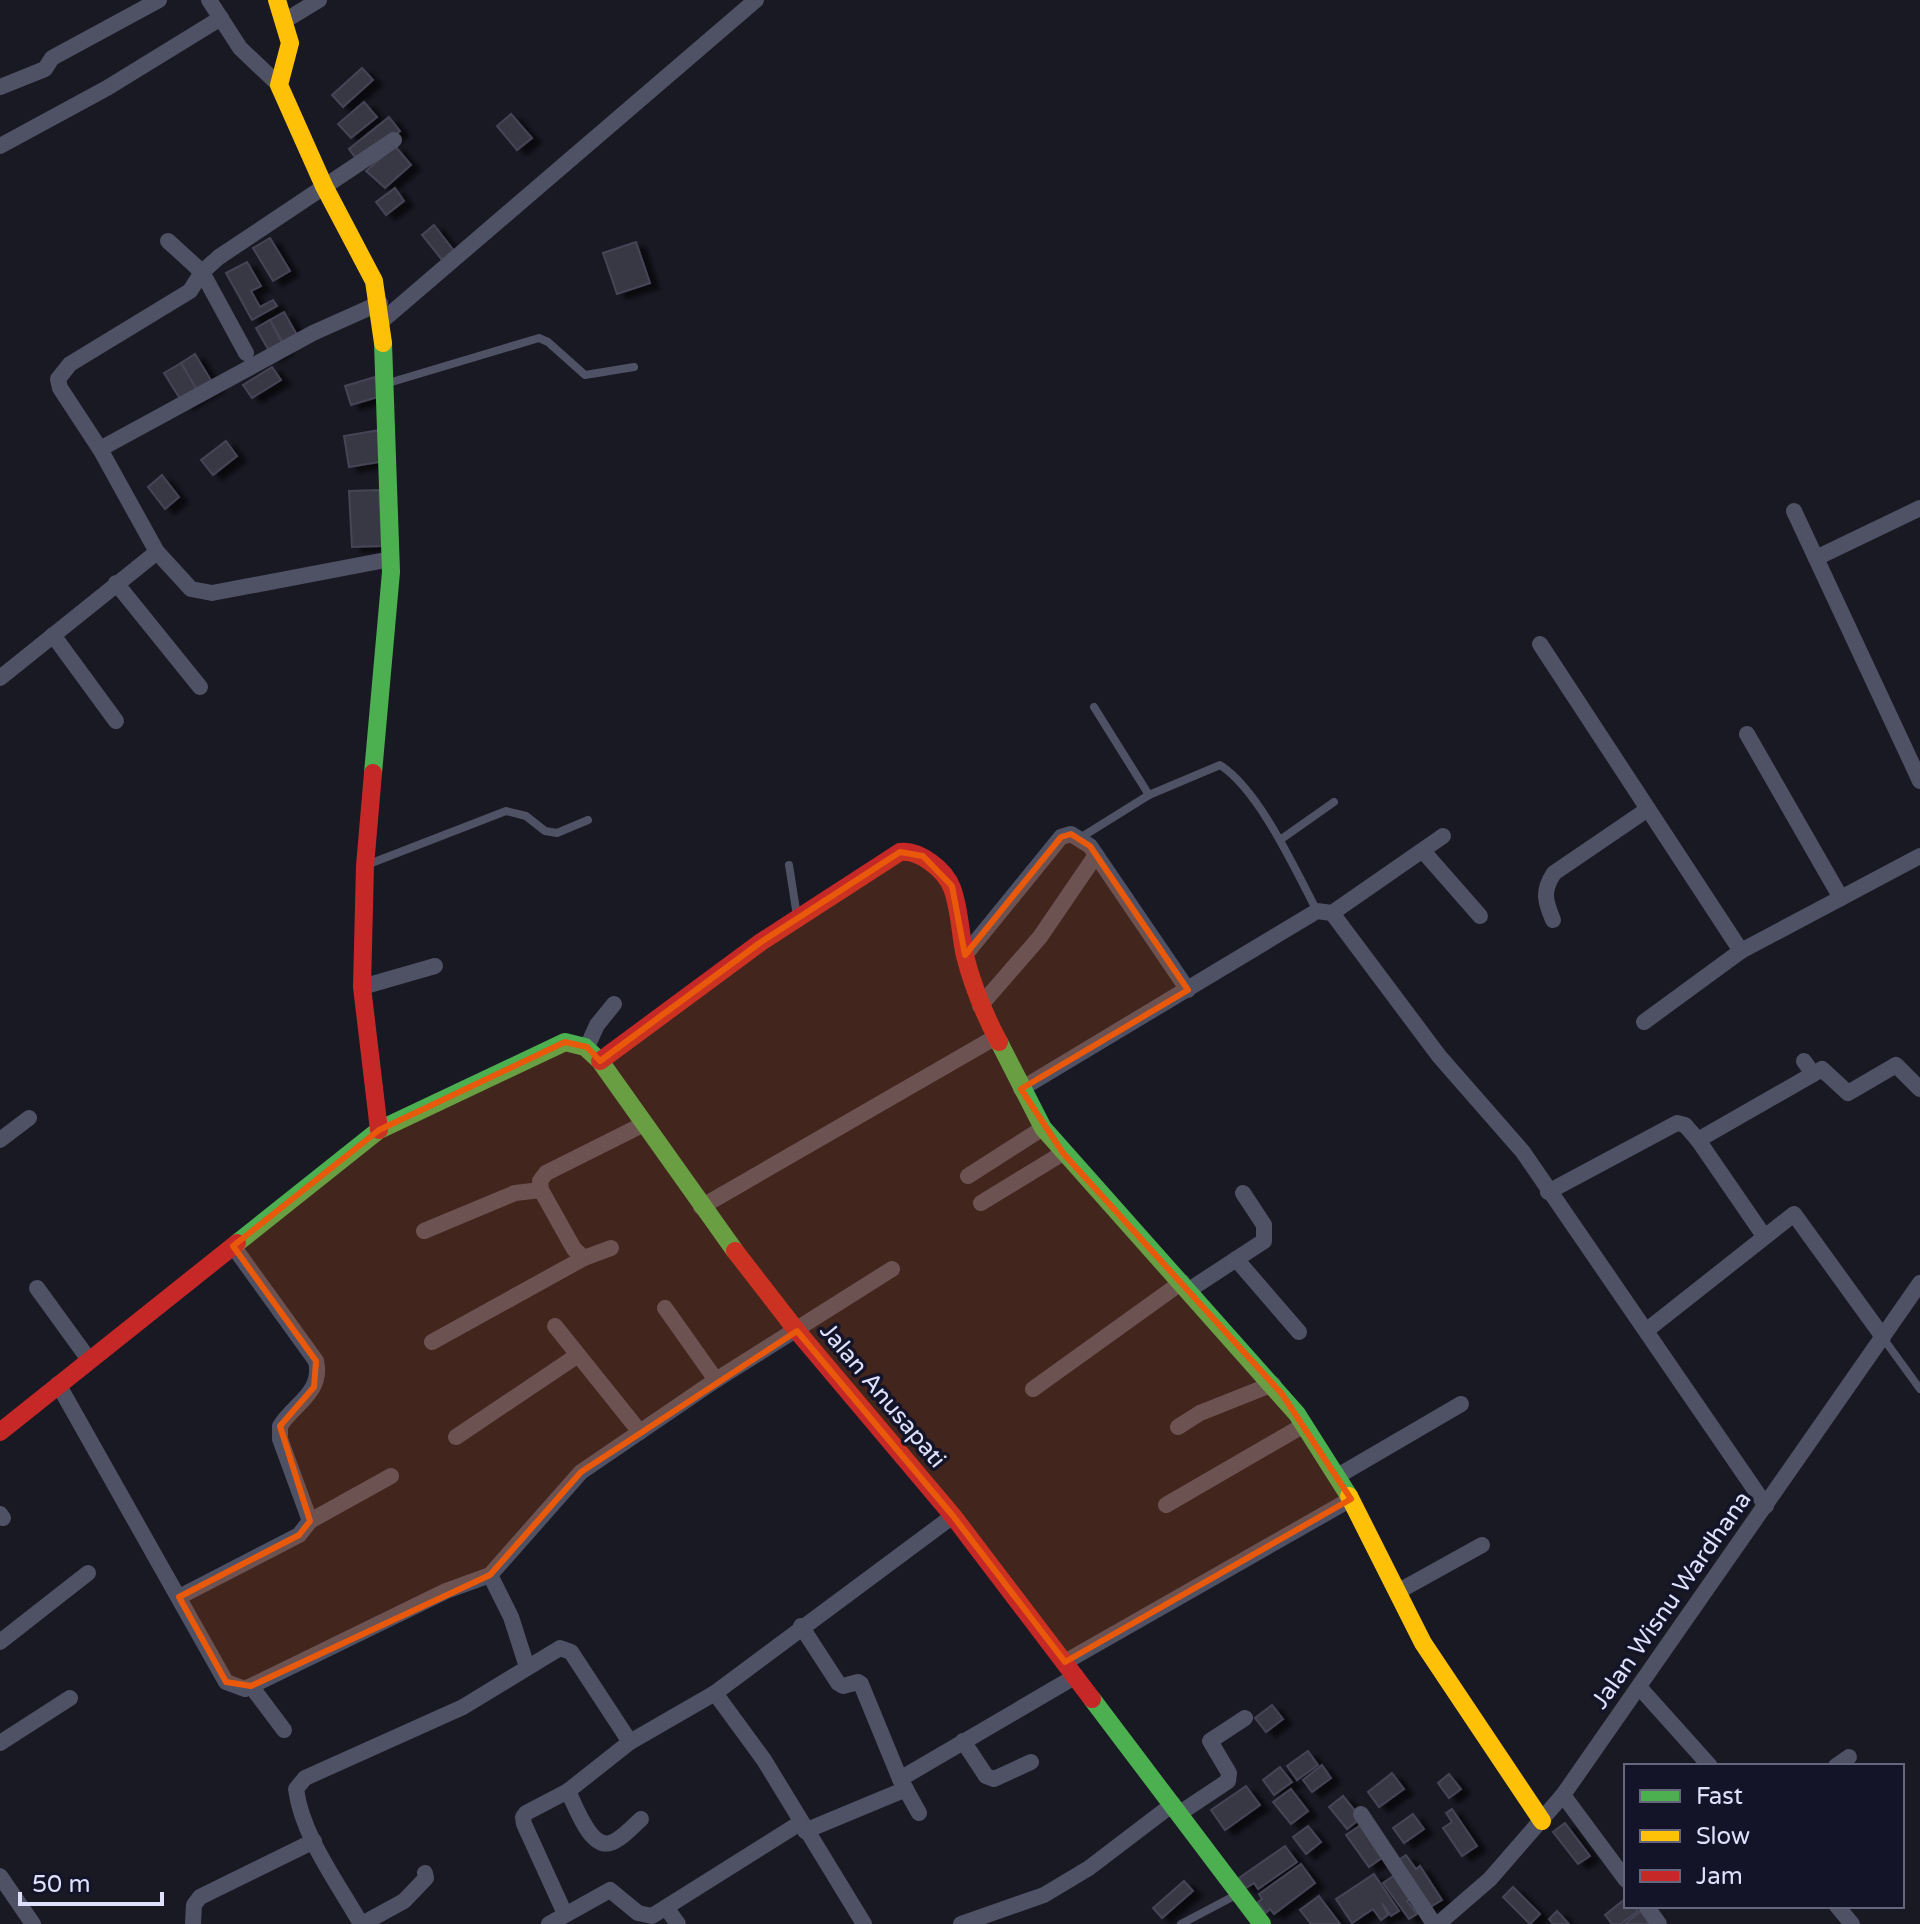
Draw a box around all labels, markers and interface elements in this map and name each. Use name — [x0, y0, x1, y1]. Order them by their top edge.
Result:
street label: Jalan Anusapati — [814, 1317, 952, 1474]
street label: Jalan Wisnu Wardhana — [1585, 1486, 1758, 1715]
legend — [1624, 1764, 1904, 1908]
text: Fast — [1696, 1782, 1743, 1811]
text: Slow — [1696, 1822, 1750, 1851]
scale bar — [20, 1856, 162, 1906]
text: Jam — [1696, 1862, 1743, 1891]
text: 50 m — [32, 1870, 90, 1899]

